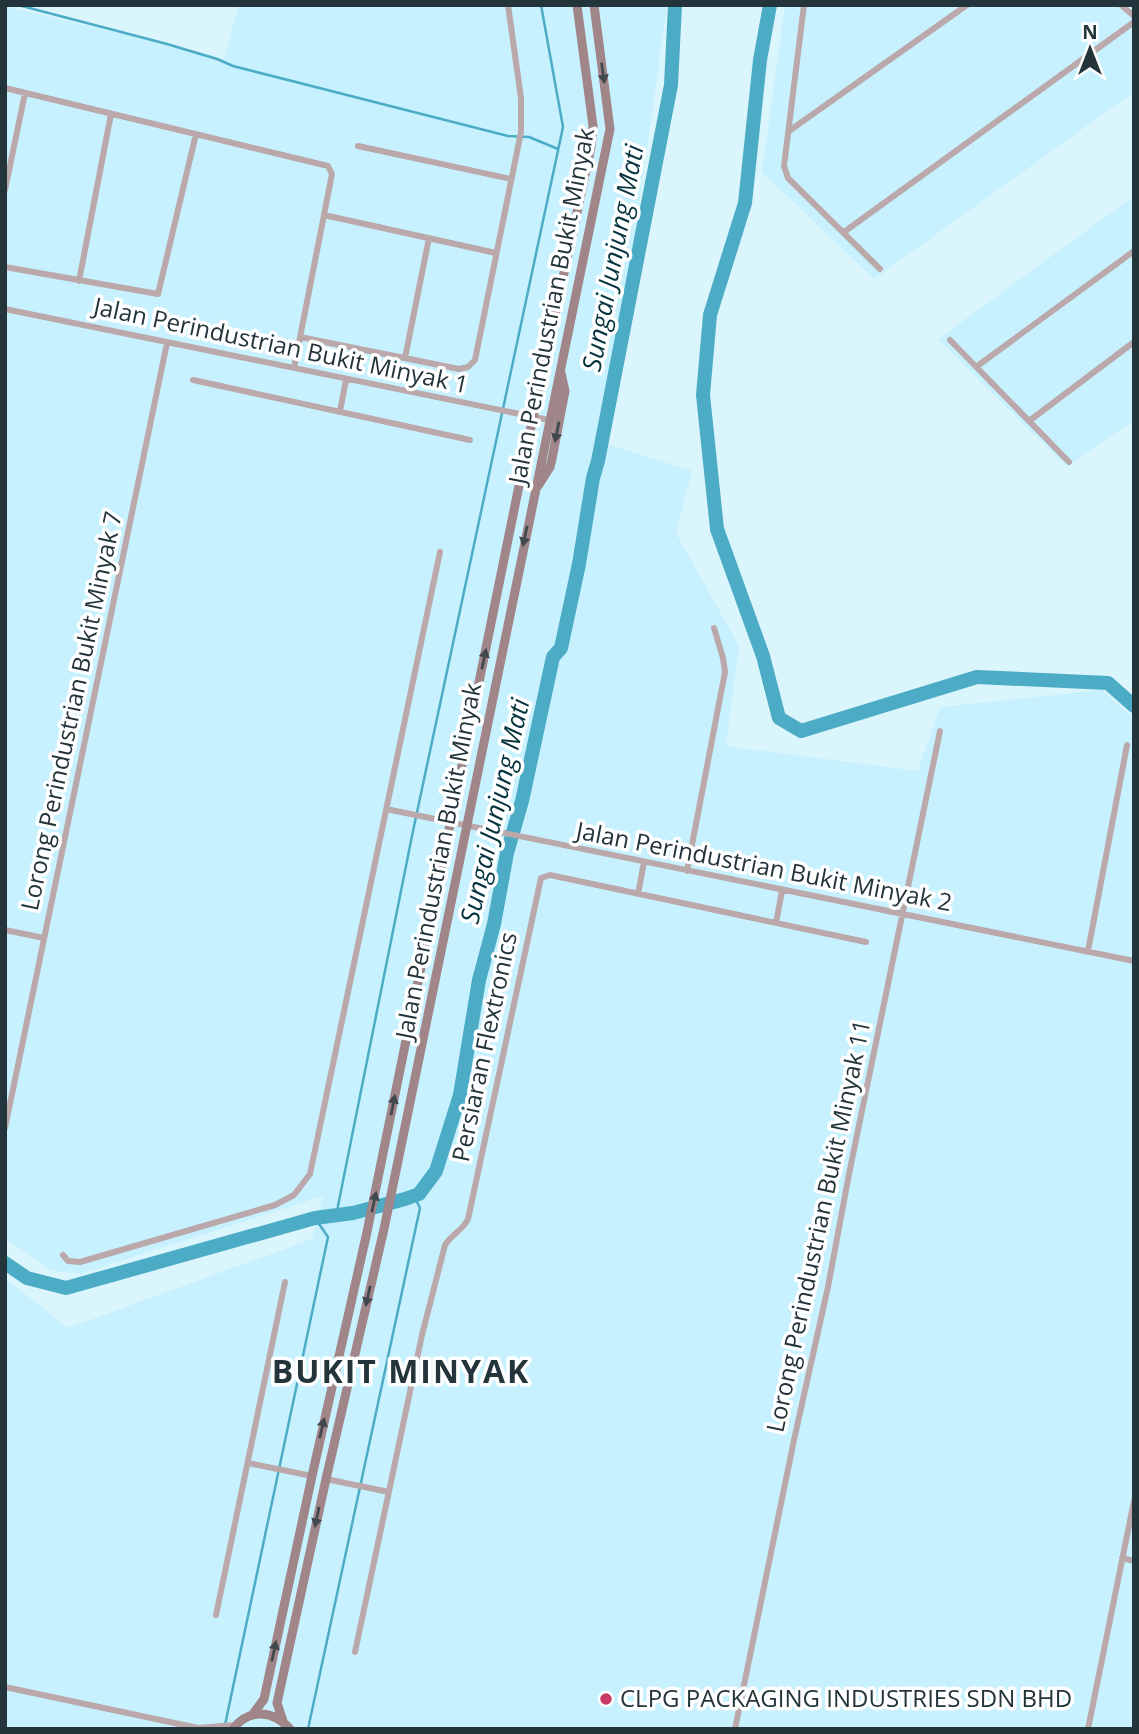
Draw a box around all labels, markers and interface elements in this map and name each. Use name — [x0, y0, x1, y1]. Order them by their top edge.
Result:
north arrow — [1055, 14, 1125, 84]
text: N — [1082, 19, 1098, 45]
one-way arrow — [598, 62, 609, 84]
street label: Jalan Perindustrian Bukit Minyak — [499, 124, 601, 489]
water label: Sungai Junjung Mati — [572, 141, 652, 374]
street label: Jalan Perindustrian Bukit Minyak 1 — [89, 288, 472, 400]
one-way arrow — [551, 421, 562, 443]
street label: Lorong Perindustrian Bukit Minyak 7 — [12, 508, 129, 913]
one-way arrow — [520, 525, 531, 547]
one-way arrow — [478, 648, 489, 670]
street label: Jalan Perindustrian Bukit Minyak — [386, 679, 488, 1044]
water label: Sungai Junjung Mati — [451, 694, 538, 927]
street label: Jalan Perindustrian Bukit Minyak 2 — [572, 812, 955, 918]
street label: Persiaran Flextronics — [443, 929, 524, 1164]
street label: Lorong Perindustrian Bukit Minyak 11 — [758, 1016, 877, 1435]
one-way arrow — [388, 1094, 399, 1116]
one-way arrow — [368, 1191, 379, 1213]
one-way arrow — [362, 1285, 373, 1307]
district label: BUKIT MINYAK — [272, 1349, 530, 1392]
one-way arrow — [317, 1417, 328, 1439]
one-way arrow — [312, 1506, 323, 1528]
one-way arrow — [269, 1640, 280, 1662]
place label: CLPG PACKAGING INDUSTRIES SDN BHD — [620, 1681, 1072, 1714]
marker: CLPG PACKAGING INDUSTRIES SDN BHD — [598, 1691, 614, 1707]

